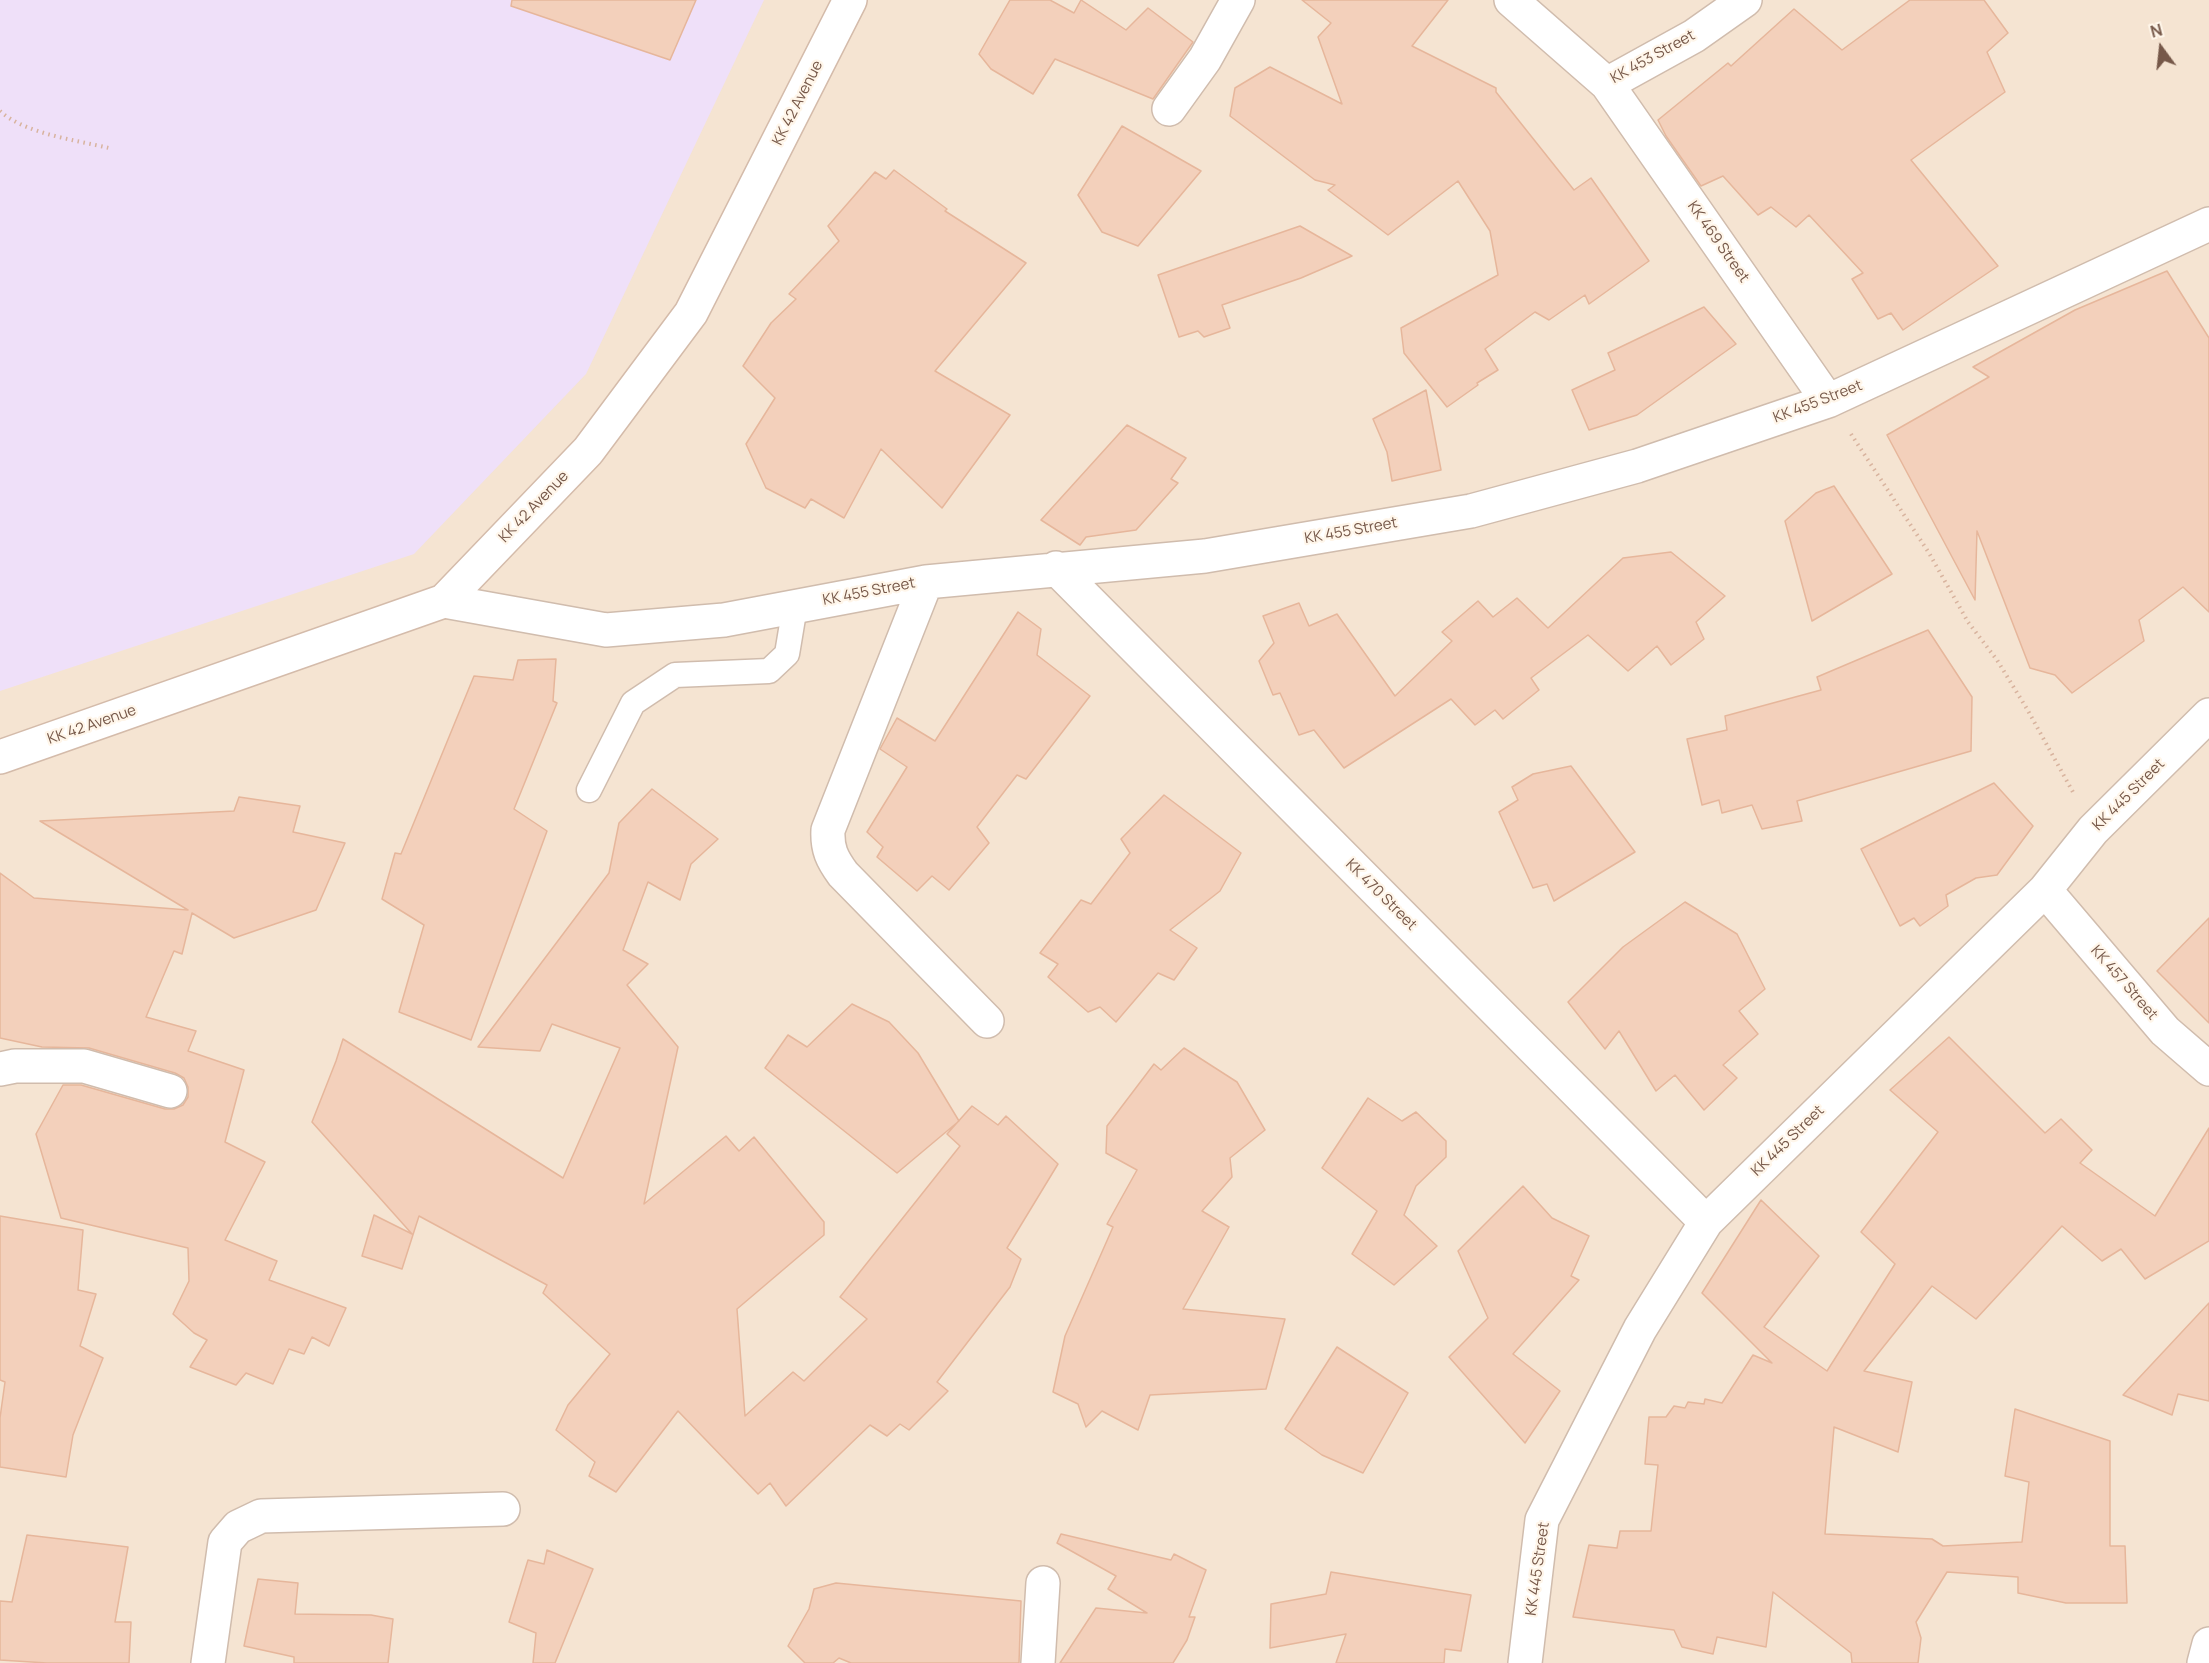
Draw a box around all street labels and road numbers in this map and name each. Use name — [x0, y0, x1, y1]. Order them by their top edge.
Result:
street label: KK 453 Street — [1608, 26, 1698, 88]
street label: KK 42 Avenue — [769, 58, 827, 148]
street label: KK 469 Street — [1683, 198, 1753, 286]
street label: KK 455 Street — [1771, 377, 1865, 427]
street label: KK 42 Avenue — [495, 467, 573, 547]
street label: KK 455 Street — [1303, 514, 1399, 548]
street label: KK 455 Street — [821, 574, 917, 610]
street label: KK 42 Avenue — [45, 701, 139, 749]
street label: KK 445 Street — [2089, 755, 2169, 835]
street label: KK 470 Street — [1342, 856, 1420, 934]
street label: KK 457 Street — [2087, 942, 2161, 1024]
street label: KK 445 Street — [1748, 1102, 1828, 1180]
street label: KK 445 Street — [1523, 1521, 1553, 1617]

